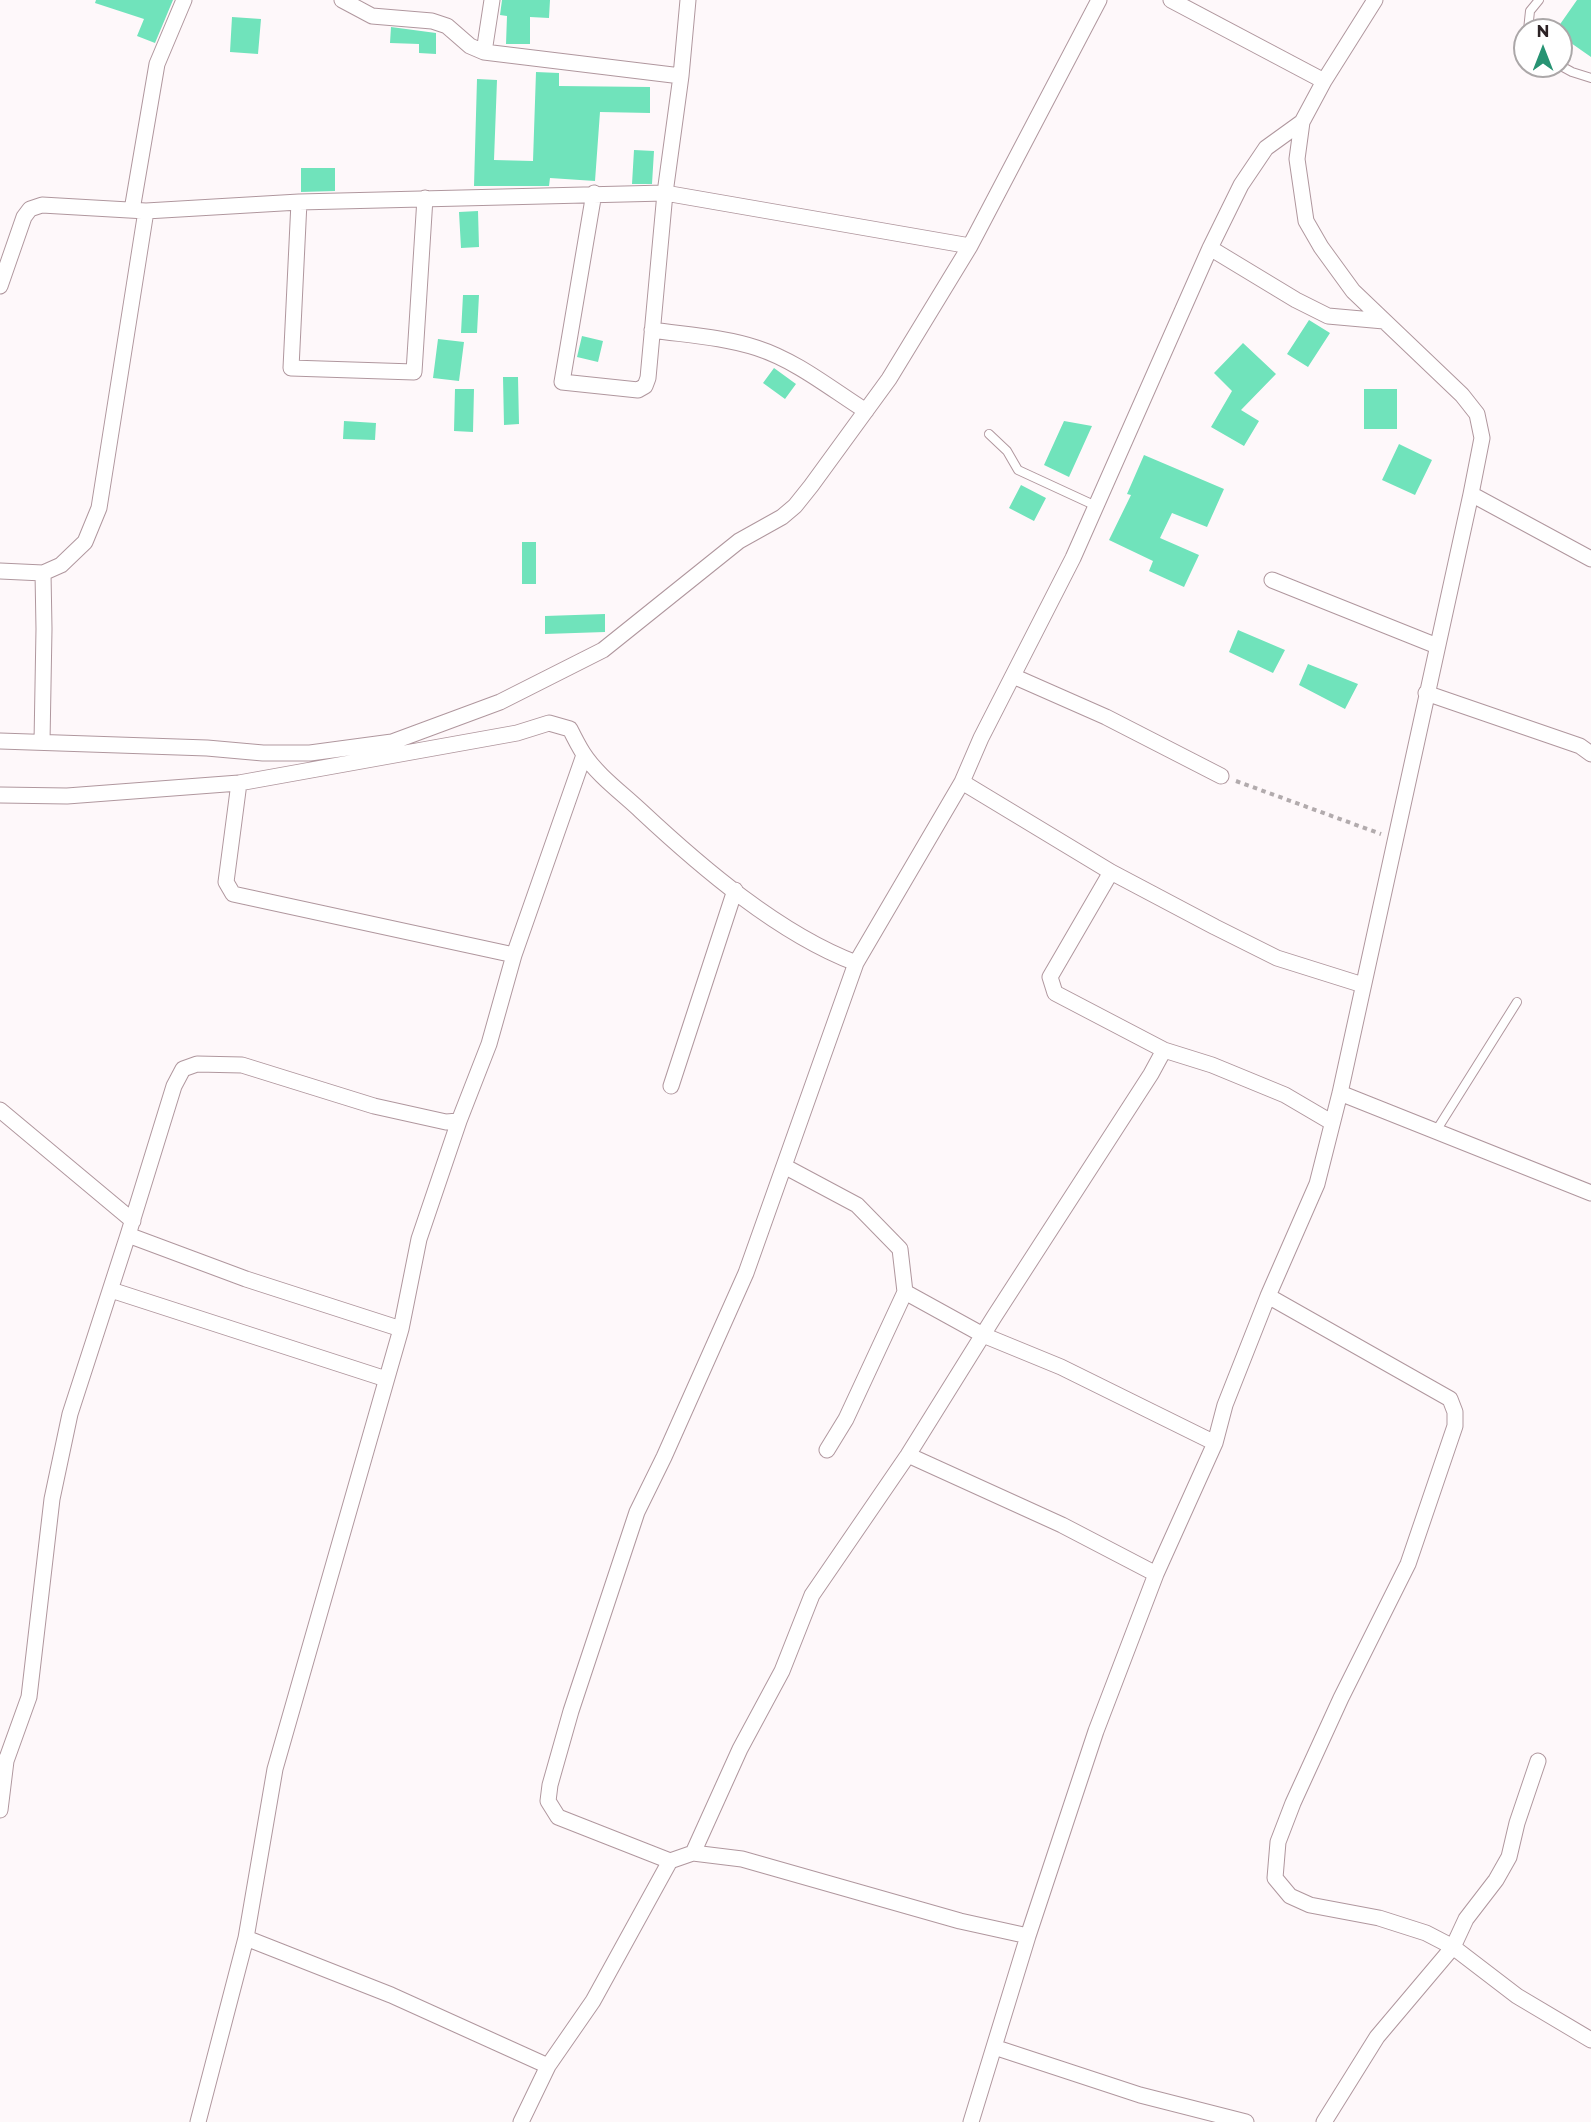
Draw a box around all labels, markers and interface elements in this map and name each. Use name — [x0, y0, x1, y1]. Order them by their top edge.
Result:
north arrow — [1513, 18, 1573, 78]
text: N — [1537, 22, 1549, 41]

